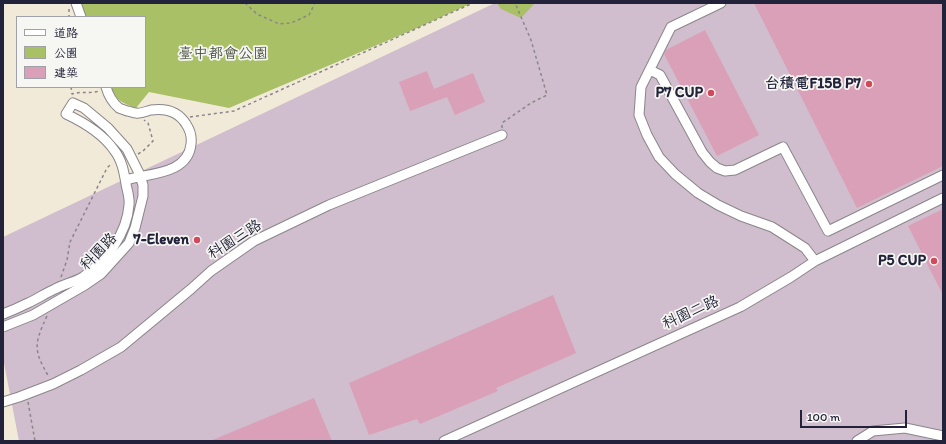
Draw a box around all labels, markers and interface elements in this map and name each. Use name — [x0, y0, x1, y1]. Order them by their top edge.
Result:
legend — [16, 16, 146, 88]
text: 道路 — [54, 26, 78, 40]
park label: 臺中都會公園 — [178, 45, 268, 63]
text: 公園 — [54, 46, 78, 60]
text: 建築 — [54, 66, 78, 80]
place label: 台積電F15B P7 — [765, 75, 861, 93]
marker: 台積電F15B P7 — [864, 79, 874, 89]
place label: P7 CUP — [655, 84, 703, 102]
marker: P7 CUP — [706, 88, 716, 98]
street label: 科園三路 — [205, 216, 265, 264]
street label: 科園路 — [77, 230, 121, 274]
place label: 7-Eleven — [133, 231, 189, 249]
marker: 7-Eleven — [192, 235, 202, 245]
place label: P5 CUP — [878, 252, 926, 270]
marker: P5 CUP — [929, 256, 939, 266]
street label: 科園二路 — [660, 293, 722, 333]
scale bar — [802, 402, 909, 428]
text: 100 m — [807, 410, 840, 424]

